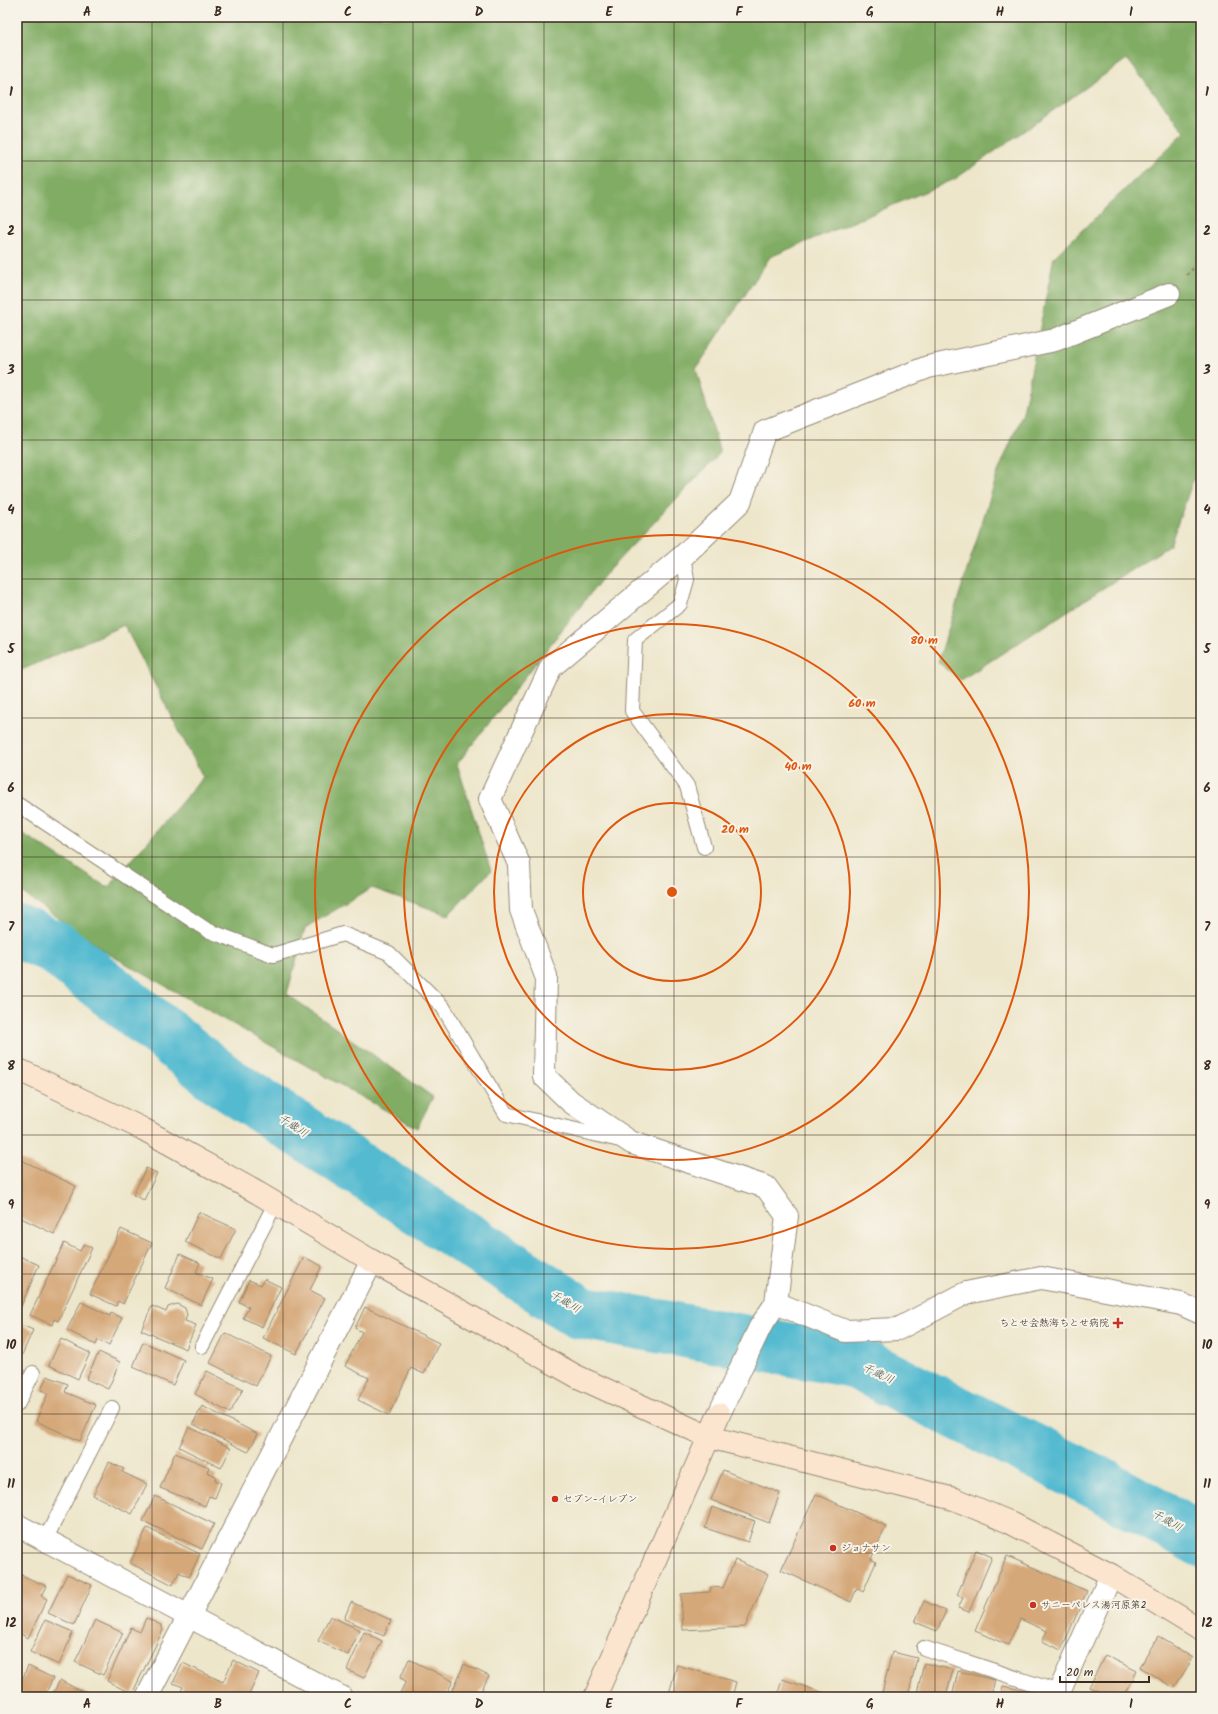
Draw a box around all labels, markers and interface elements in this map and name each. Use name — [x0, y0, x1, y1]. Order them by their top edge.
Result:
text: A — [83, 2, 91, 23]
text: B — [214, 2, 222, 23]
text: C — [344, 2, 352, 23]
text: D — [475, 2, 484, 23]
text: E — [605, 2, 613, 23]
text: F — [735, 2, 743, 23]
text: G — [866, 2, 874, 23]
text: H — [996, 2, 1005, 23]
text: I — [1129, 2, 1133, 23]
text: 1 — [9, 82, 13, 103]
text: 1 — [1205, 82, 1209, 103]
text: 2 — [7, 221, 15, 242]
text: 2 — [1203, 221, 1211, 242]
text: 3 — [6, 360, 15, 381]
text: 3 — [1202, 360, 1211, 381]
text: 4 — [7, 500, 15, 521]
text: 4 — [1203, 500, 1211, 521]
text: 80 m — [910, 631, 938, 650]
text: 5 — [7, 639, 16, 660]
text: 5 — [1203, 639, 1212, 660]
text: 60 m — [848, 694, 876, 713]
text: 40 m — [784, 757, 812, 776]
text: 6 — [7, 778, 15, 799]
text: 6 — [1203, 778, 1211, 799]
text: 20 m — [721, 820, 749, 839]
centre of rings — [665, 885, 679, 899]
text: 7 — [8, 917, 15, 938]
text: 7 — [1204, 917, 1211, 938]
text: 8 — [7, 1056, 15, 1077]
text: 8 — [1203, 1056, 1211, 1077]
water label: 千歳川 — [274, 1109, 312, 1143]
text: 9 — [8, 1195, 15, 1216]
text: 9 — [1204, 1195, 1211, 1216]
water label: 千歳川 — [546, 1286, 584, 1318]
place label: ちとせ会熱海ちとせ病院 — [999, 1315, 1109, 1331]
marker: ちとせ会熱海ちとせ病院 — [1112, 1317, 1124, 1329]
text: 10 — [6, 1335, 17, 1356]
text: 10 — [1202, 1335, 1213, 1356]
water label: 千歳川 — [859, 1359, 897, 1389]
text: 11 — [7, 1474, 15, 1495]
text: 11 — [1203, 1474, 1211, 1495]
place label: セブン-イレブン — [563, 1491, 638, 1507]
marker: セブン-イレブン — [550, 1494, 560, 1504]
water label: 千歳川 — [1148, 1505, 1186, 1537]
place label: ジョナサン — [841, 1540, 891, 1556]
marker: ジョナサン — [828, 1543, 838, 1553]
place label: サニーパレス湯河原第2 — [1041, 1597, 1147, 1613]
marker: サニーパレス湯河原第2 — [1028, 1600, 1038, 1610]
text: 12 — [5, 1613, 17, 1634]
text: 12 — [1201, 1613, 1213, 1634]
scale bar — [1060, 1658, 1149, 1684]
text: 20 m — [1066, 1663, 1094, 1682]
text: A — [83, 1694, 91, 1714]
text: B — [214, 1694, 222, 1714]
text: C — [344, 1694, 352, 1714]
text: D — [475, 1694, 484, 1714]
text: E — [605, 1694, 613, 1714]
text: F — [735, 1694, 743, 1714]
text: G — [866, 1694, 874, 1714]
text: H — [996, 1694, 1005, 1714]
text: I — [1129, 1694, 1133, 1714]

